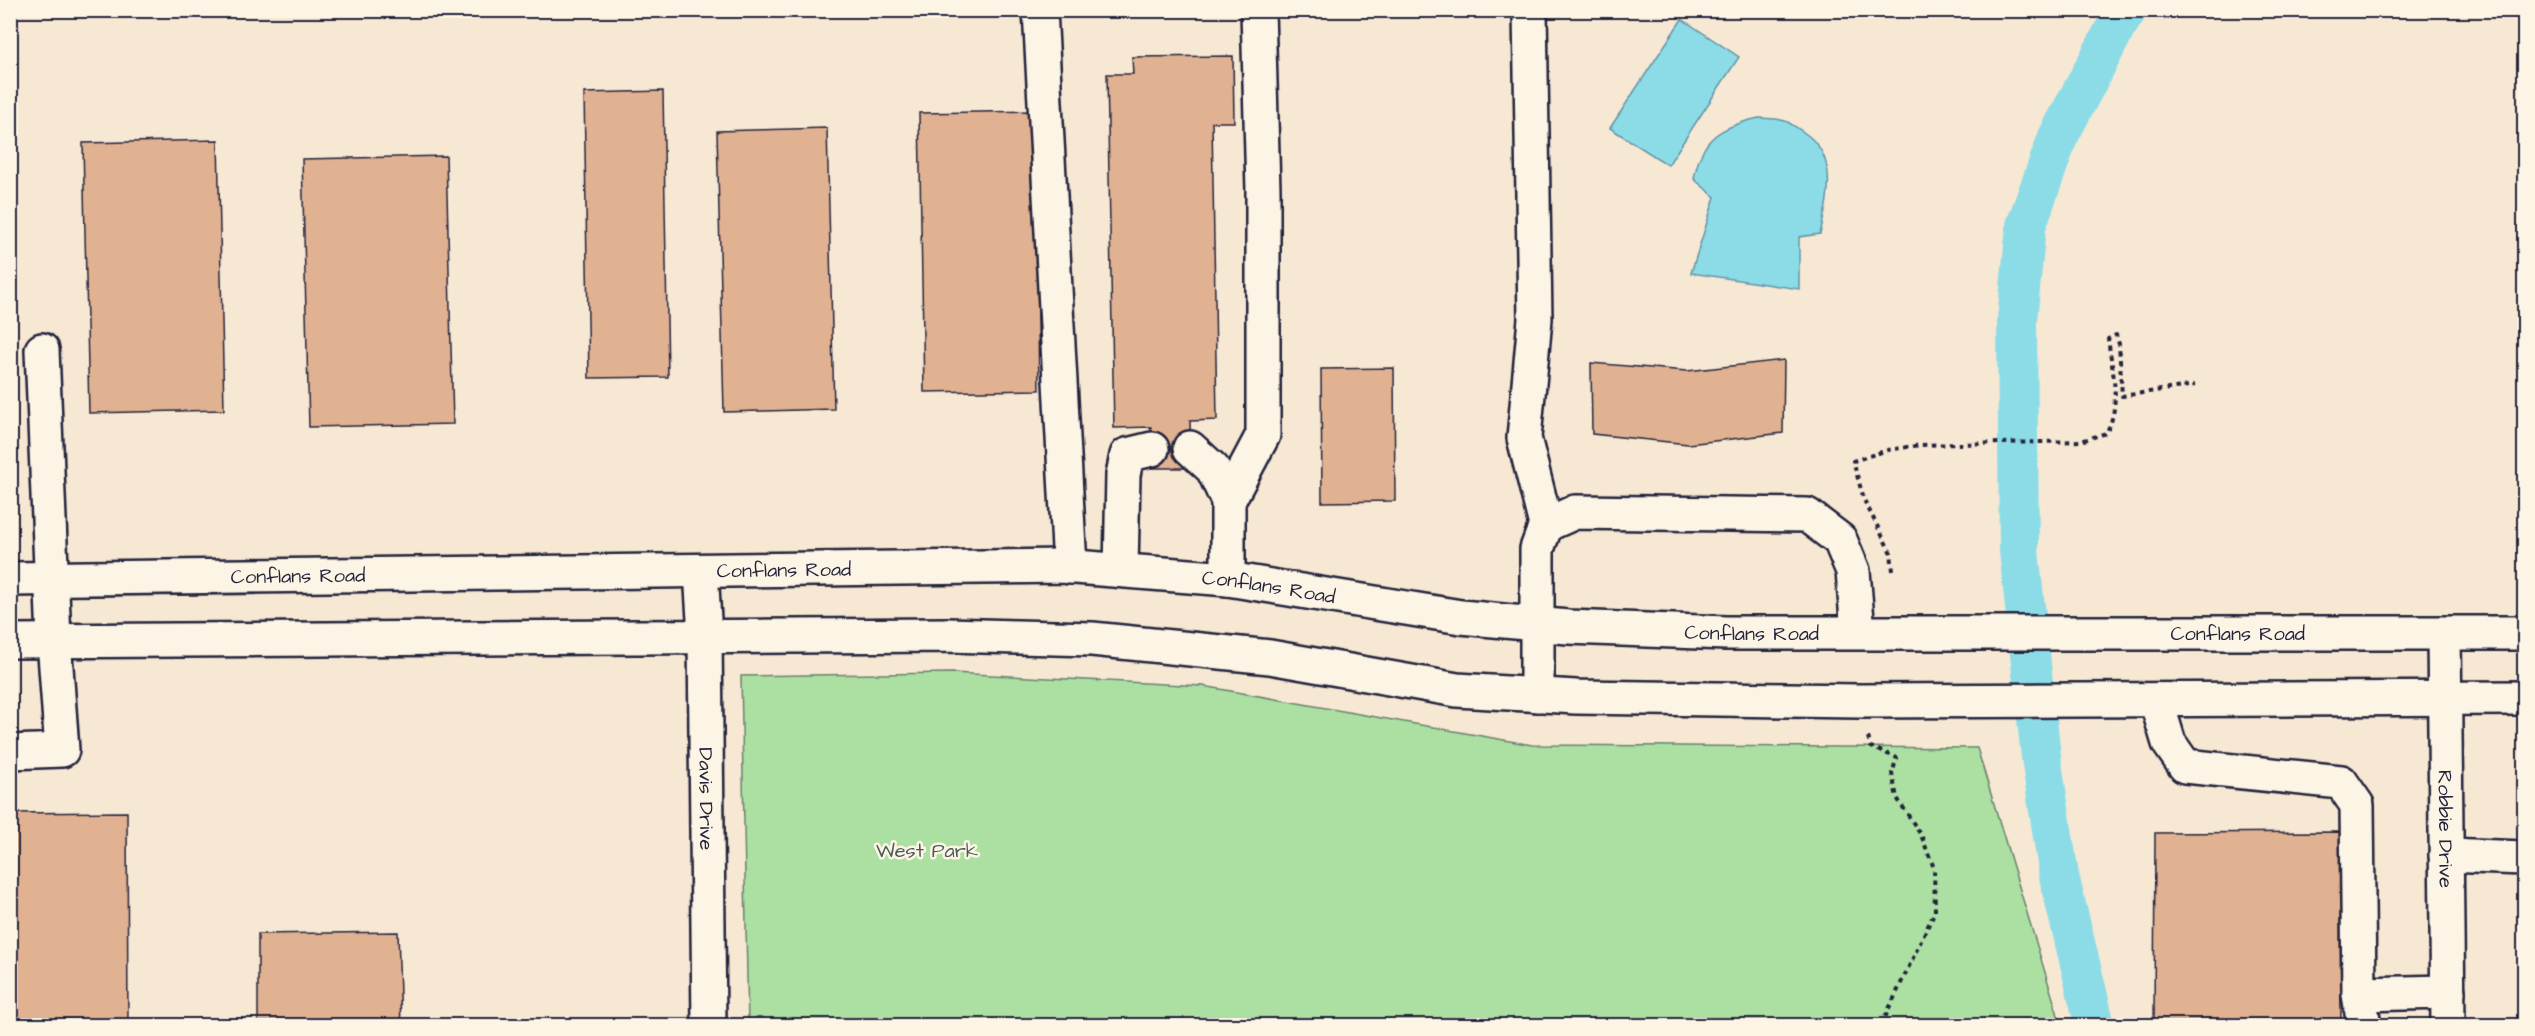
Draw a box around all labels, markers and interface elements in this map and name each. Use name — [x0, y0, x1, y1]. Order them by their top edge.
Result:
street label: Conflans Road — [716, 556, 851, 585]
street label: Conflans Road — [230, 562, 365, 591]
street label: Conflans Road — [1201, 564, 1337, 611]
street label: Conflans Road — [1684, 618, 1819, 648]
street label: Conflans Road — [2170, 620, 2305, 648]
street label: Davis Drive — [691, 747, 720, 851]
street label: Robbie Drive — [2430, 770, 2460, 888]
park label: West Park — [876, 837, 978, 865]

